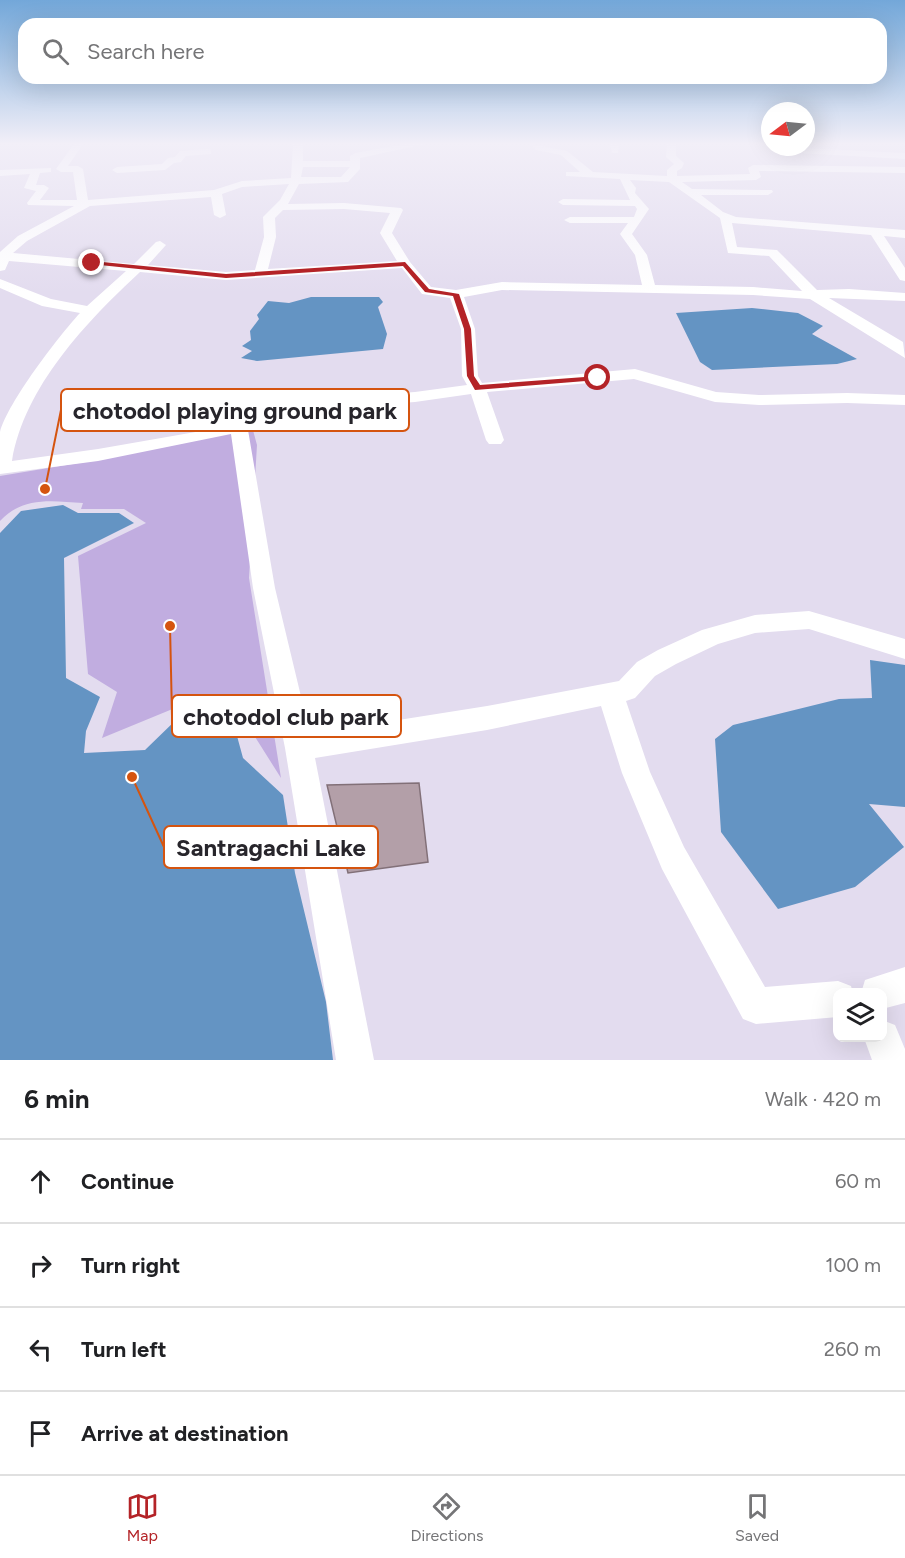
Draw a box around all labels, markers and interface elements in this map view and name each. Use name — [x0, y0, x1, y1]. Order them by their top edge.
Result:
search box — [18, 18, 887, 84]
icon: search — [39, 35, 72, 68]
text: Search here — [87, 38, 205, 65]
north arrow — [761, 102, 815, 156]
route end — [78, 249, 104, 275]
route start — [584, 364, 610, 390]
callout: chotodol playing ground park — [61, 389, 409, 431]
text: chotodol playing ground park — [73, 396, 397, 425]
callout: chotodol club park — [172, 695, 401, 737]
text: chotodol club park — [183, 702, 389, 731]
callout: Santragachi Lake — [164, 826, 378, 868]
text: Santragachi Lake — [176, 833, 366, 862]
map controls — [833, 988, 887, 1042]
button: layers — [833, 988, 887, 1042]
text: 6 min — [24, 1083, 90, 1115]
text: Walk · 420 m — [765, 1087, 881, 1111]
icon: ahead — [24, 1165, 57, 1198]
text: Continue — [81, 1168, 174, 1195]
text: 60 m — [835, 1169, 881, 1193]
icon: right — [24, 1249, 57, 1282]
text: Turn right — [81, 1252, 180, 1279]
text: 100 m — [825, 1253, 881, 1277]
icon: left — [24, 1333, 57, 1366]
text: Turn left — [81, 1336, 167, 1363]
text: 260 m — [824, 1337, 881, 1361]
icon: arrive — [24, 1417, 57, 1450]
text: Arrive at destination — [81, 1420, 289, 1447]
tab: Map — [126, 1490, 159, 1545]
tab: Directions — [410, 1490, 483, 1545]
tab: Saved — [735, 1490, 779, 1545]

